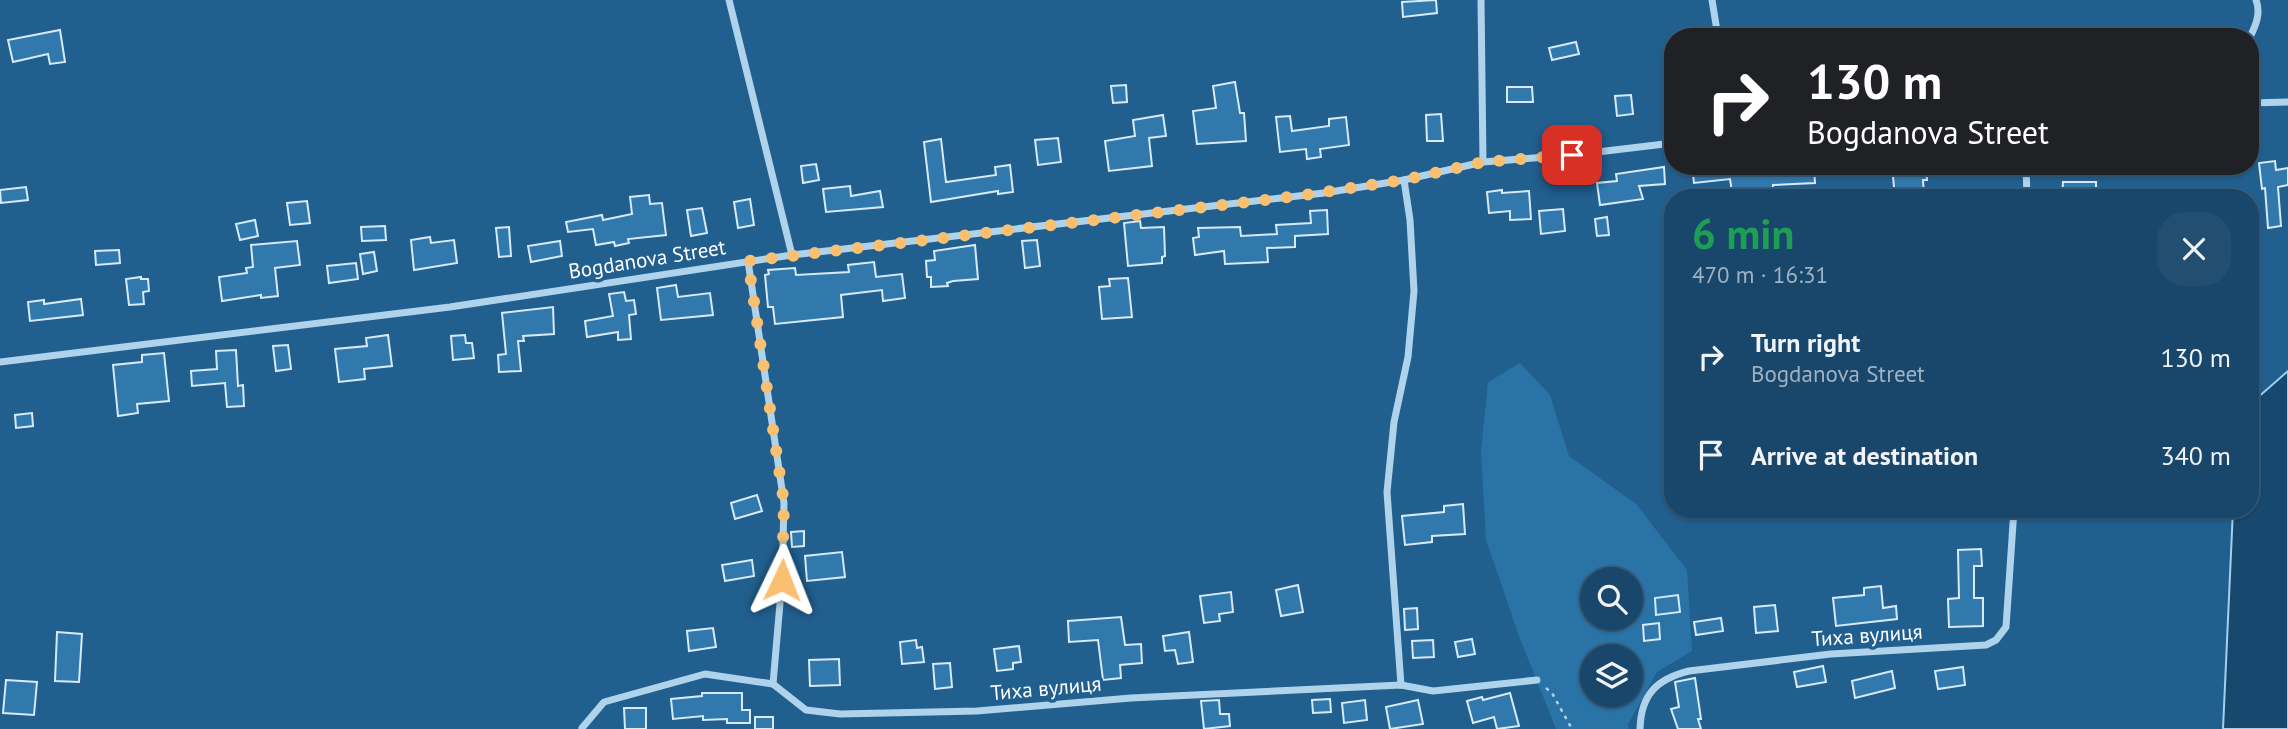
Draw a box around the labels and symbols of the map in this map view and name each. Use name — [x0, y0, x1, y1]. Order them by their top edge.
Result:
pin — [1542, 125, 1602, 185]
street label: Bogdanova Street — [566, 233, 728, 285]
position arrow — [745, 543, 819, 617]
street label: Тиха вулиця — [1811, 618, 1923, 652]
street label: Тиха вулиця — [989, 670, 1103, 706]

